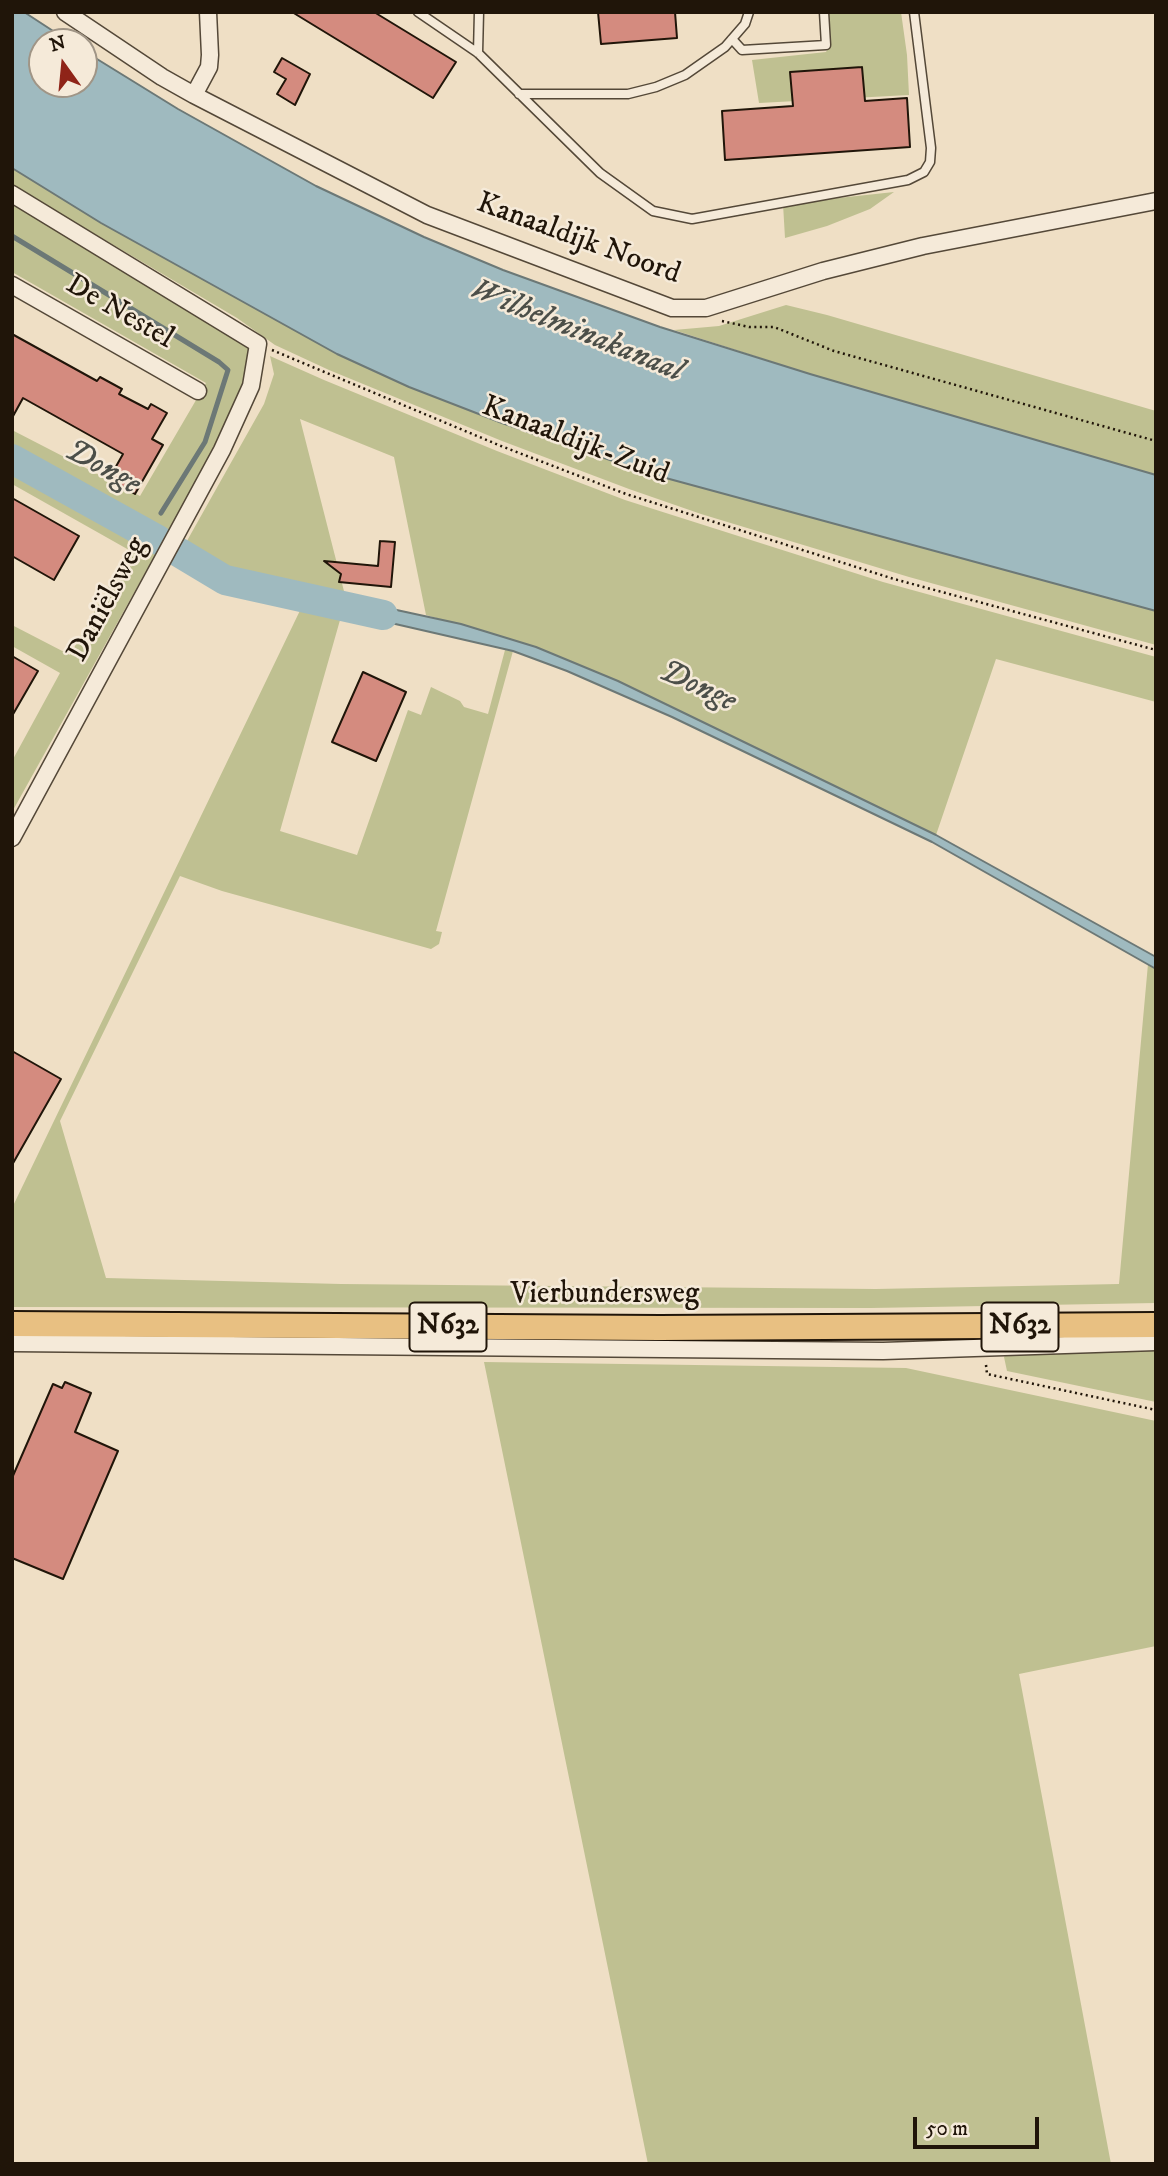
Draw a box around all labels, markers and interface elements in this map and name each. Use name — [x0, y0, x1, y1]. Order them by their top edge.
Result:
north arrow — [28, 28, 98, 98]
text: N — [47, 31, 68, 57]
street label: Kanaaldijk Noord — [471, 186, 685, 294]
street label: De Nestel — [59, 268, 179, 358]
water label: Wilhelminakanaal — [464, 272, 688, 392]
street label: Kanaaldijk-Zuid — [476, 390, 674, 494]
water label: Donge — [58, 433, 146, 505]
street label: Daniëlsweg — [61, 531, 157, 669]
water label: Donge — [653, 654, 741, 722]
street label: Vierbundersweg — [511, 1278, 699, 1314]
road number: N632 — [410, 1302, 486, 1352]
road number: N632 — [982, 1302, 1058, 1352]
scale bar — [916, 2102, 1042, 2146]
text: 50 m — [926, 2116, 968, 2142]

